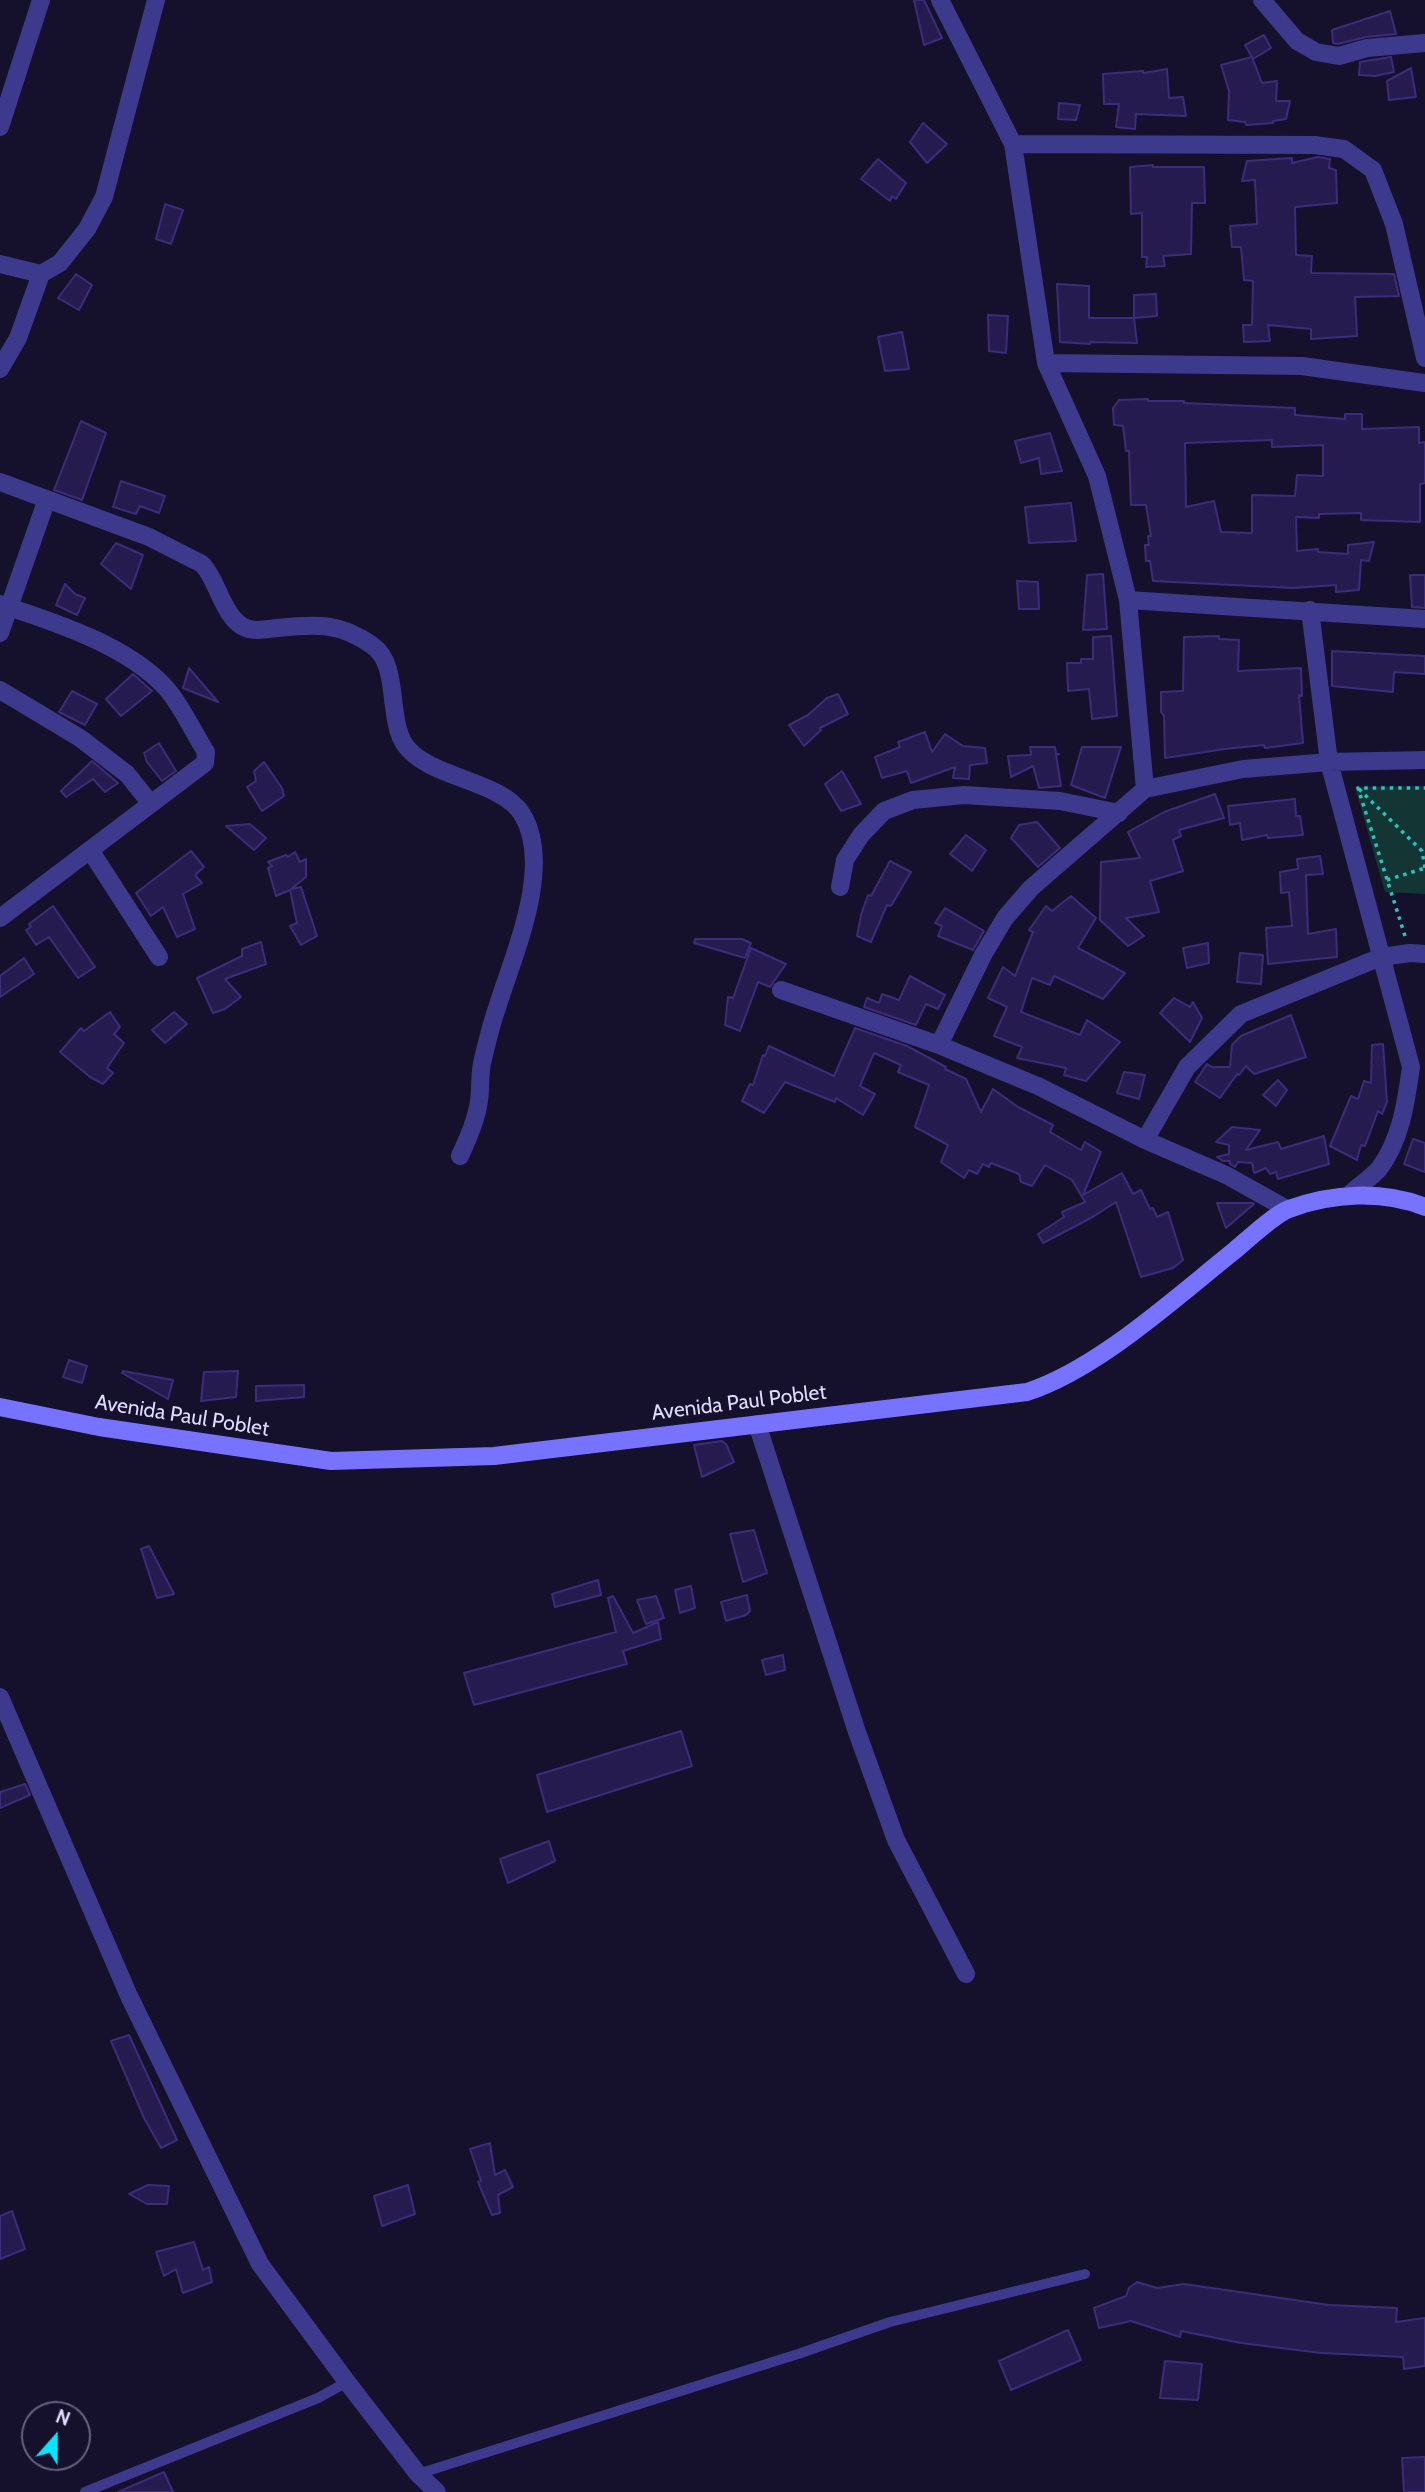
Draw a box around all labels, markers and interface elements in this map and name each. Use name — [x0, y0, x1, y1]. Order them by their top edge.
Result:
street label: Avenida Paul Poblet — [650, 1380, 828, 1426]
street label: Avenida Paul Poblet — [93, 1390, 271, 1442]
north arrow — [21, 2401, 91, 2471]
text: N — [53, 2405, 73, 2431]

